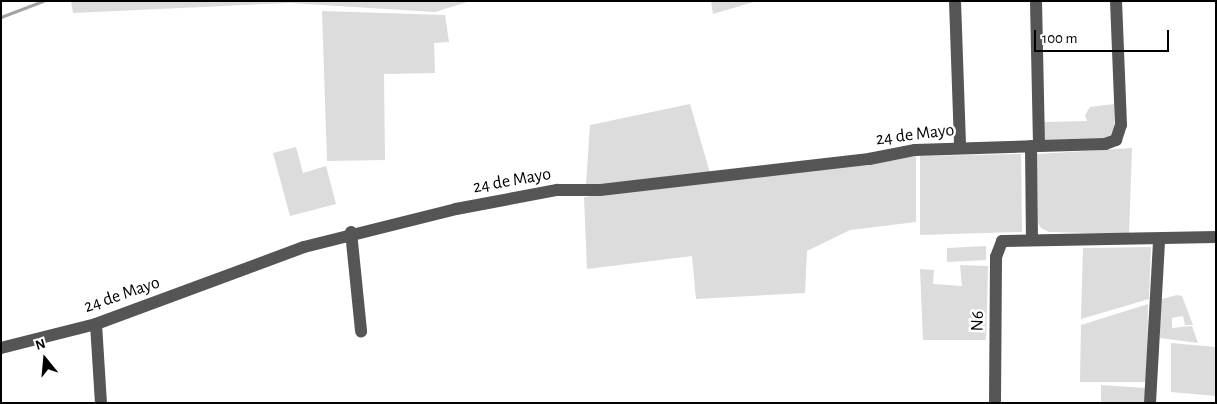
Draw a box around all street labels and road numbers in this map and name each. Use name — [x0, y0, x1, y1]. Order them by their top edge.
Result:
street label: 24 de Mayo — [875, 119, 955, 151]
street label: 24 de Mayo — [471, 164, 553, 198]
street label: 24 de Mayo — [81, 272, 163, 318]
street label: N6 — [967, 310, 989, 332]

